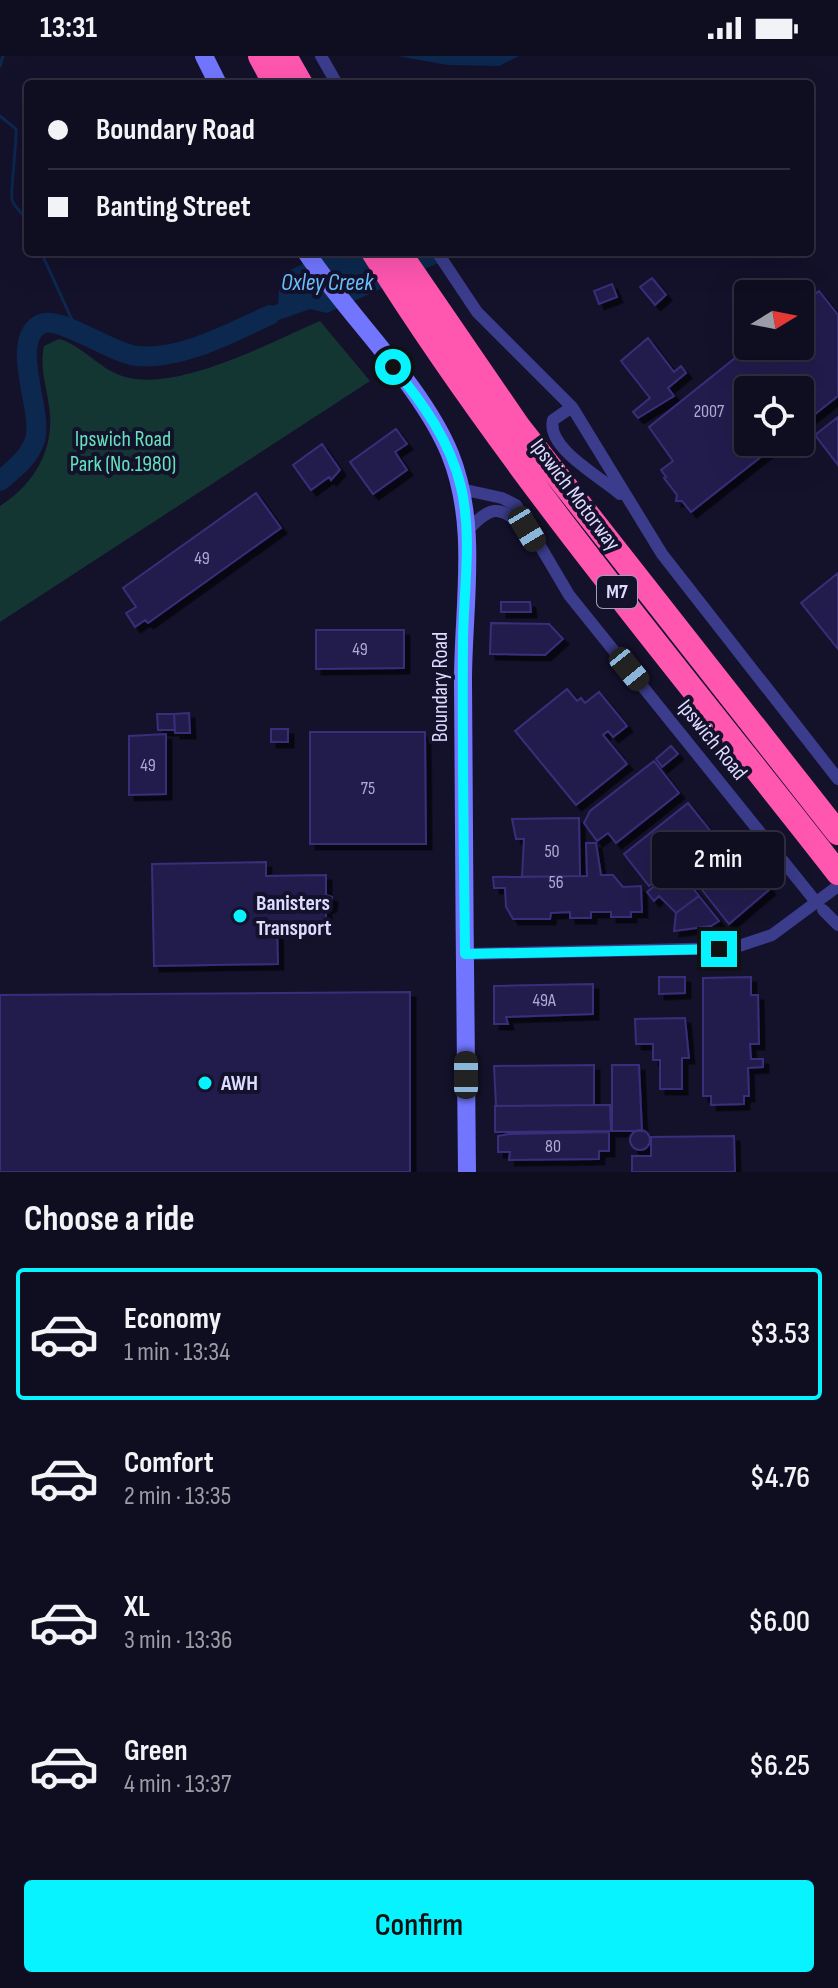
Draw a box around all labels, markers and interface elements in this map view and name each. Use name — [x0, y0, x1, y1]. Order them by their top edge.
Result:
text: 13:31 — [40, 10, 97, 46]
text: Boundary Road — [96, 112, 255, 148]
text: Banting Street — [96, 189, 251, 225]
water label: Oxley Creek — [281, 268, 374, 297]
north arrow — [734, 280, 814, 360]
map controls — [734, 280, 814, 456]
route start — [375, 349, 411, 385]
button: locate — [734, 376, 814, 456]
house number: 2007 — [694, 401, 725, 422]
park label: Ipswich Road Park (No.1980) — [70, 426, 176, 478]
street label: Ipswich Motorway — [524, 434, 626, 557]
car — [504, 502, 550, 556]
house number: 49 — [194, 548, 210, 569]
road number: M7 — [597, 576, 637, 608]
street label: Boundary Road — [427, 632, 454, 742]
house number: 49 — [352, 639, 368, 660]
car — [605, 643, 653, 695]
street label: Ipswich Road — [671, 694, 753, 786]
house number: 49 — [140, 755, 156, 776]
house number: 75 — [361, 778, 375, 799]
callout: 2 min — [653, 833, 785, 889]
house number: 50 — [544, 841, 560, 862]
text: 2 min — [694, 844, 742, 875]
house number: 56 — [548, 872, 564, 893]
place label: Banisters Transport — [256, 890, 332, 942]
marker: Banisters Transport — [231, 907, 249, 925]
route end — [701, 931, 737, 967]
house number: 49A — [532, 990, 556, 1011]
car — [454, 1051, 478, 1099]
place label: AWH — [220, 1070, 258, 1097]
marker: AWH — [196, 1074, 214, 1092]
house number: 80 — [545, 1136, 561, 1157]
text: Choose a ride — [24, 1198, 195, 1241]
icon: car — [28, 1298, 100, 1370]
text: Economy — [124, 1301, 221, 1337]
text: $3.53 — [750, 1316, 810, 1352]
text: 1 min · 13:34 — [124, 1337, 230, 1368]
icon: car — [28, 1442, 100, 1514]
text: Comfort — [124, 1445, 214, 1481]
text: $4.76 — [750, 1460, 810, 1496]
text: 2 min · 13:35 — [124, 1481, 231, 1512]
icon: car — [28, 1586, 100, 1658]
text: XL — [124, 1589, 150, 1625]
text: $6.00 — [748, 1604, 810, 1640]
text: 3 min · 13:36 — [124, 1625, 232, 1656]
icon: car — [28, 1730, 100, 1802]
text: Green — [124, 1733, 188, 1769]
text: $6.25 — [749, 1748, 810, 1784]
text: 4 min · 13:37 — [124, 1769, 231, 1800]
button: Confirm — [24, 1880, 814, 1972]

